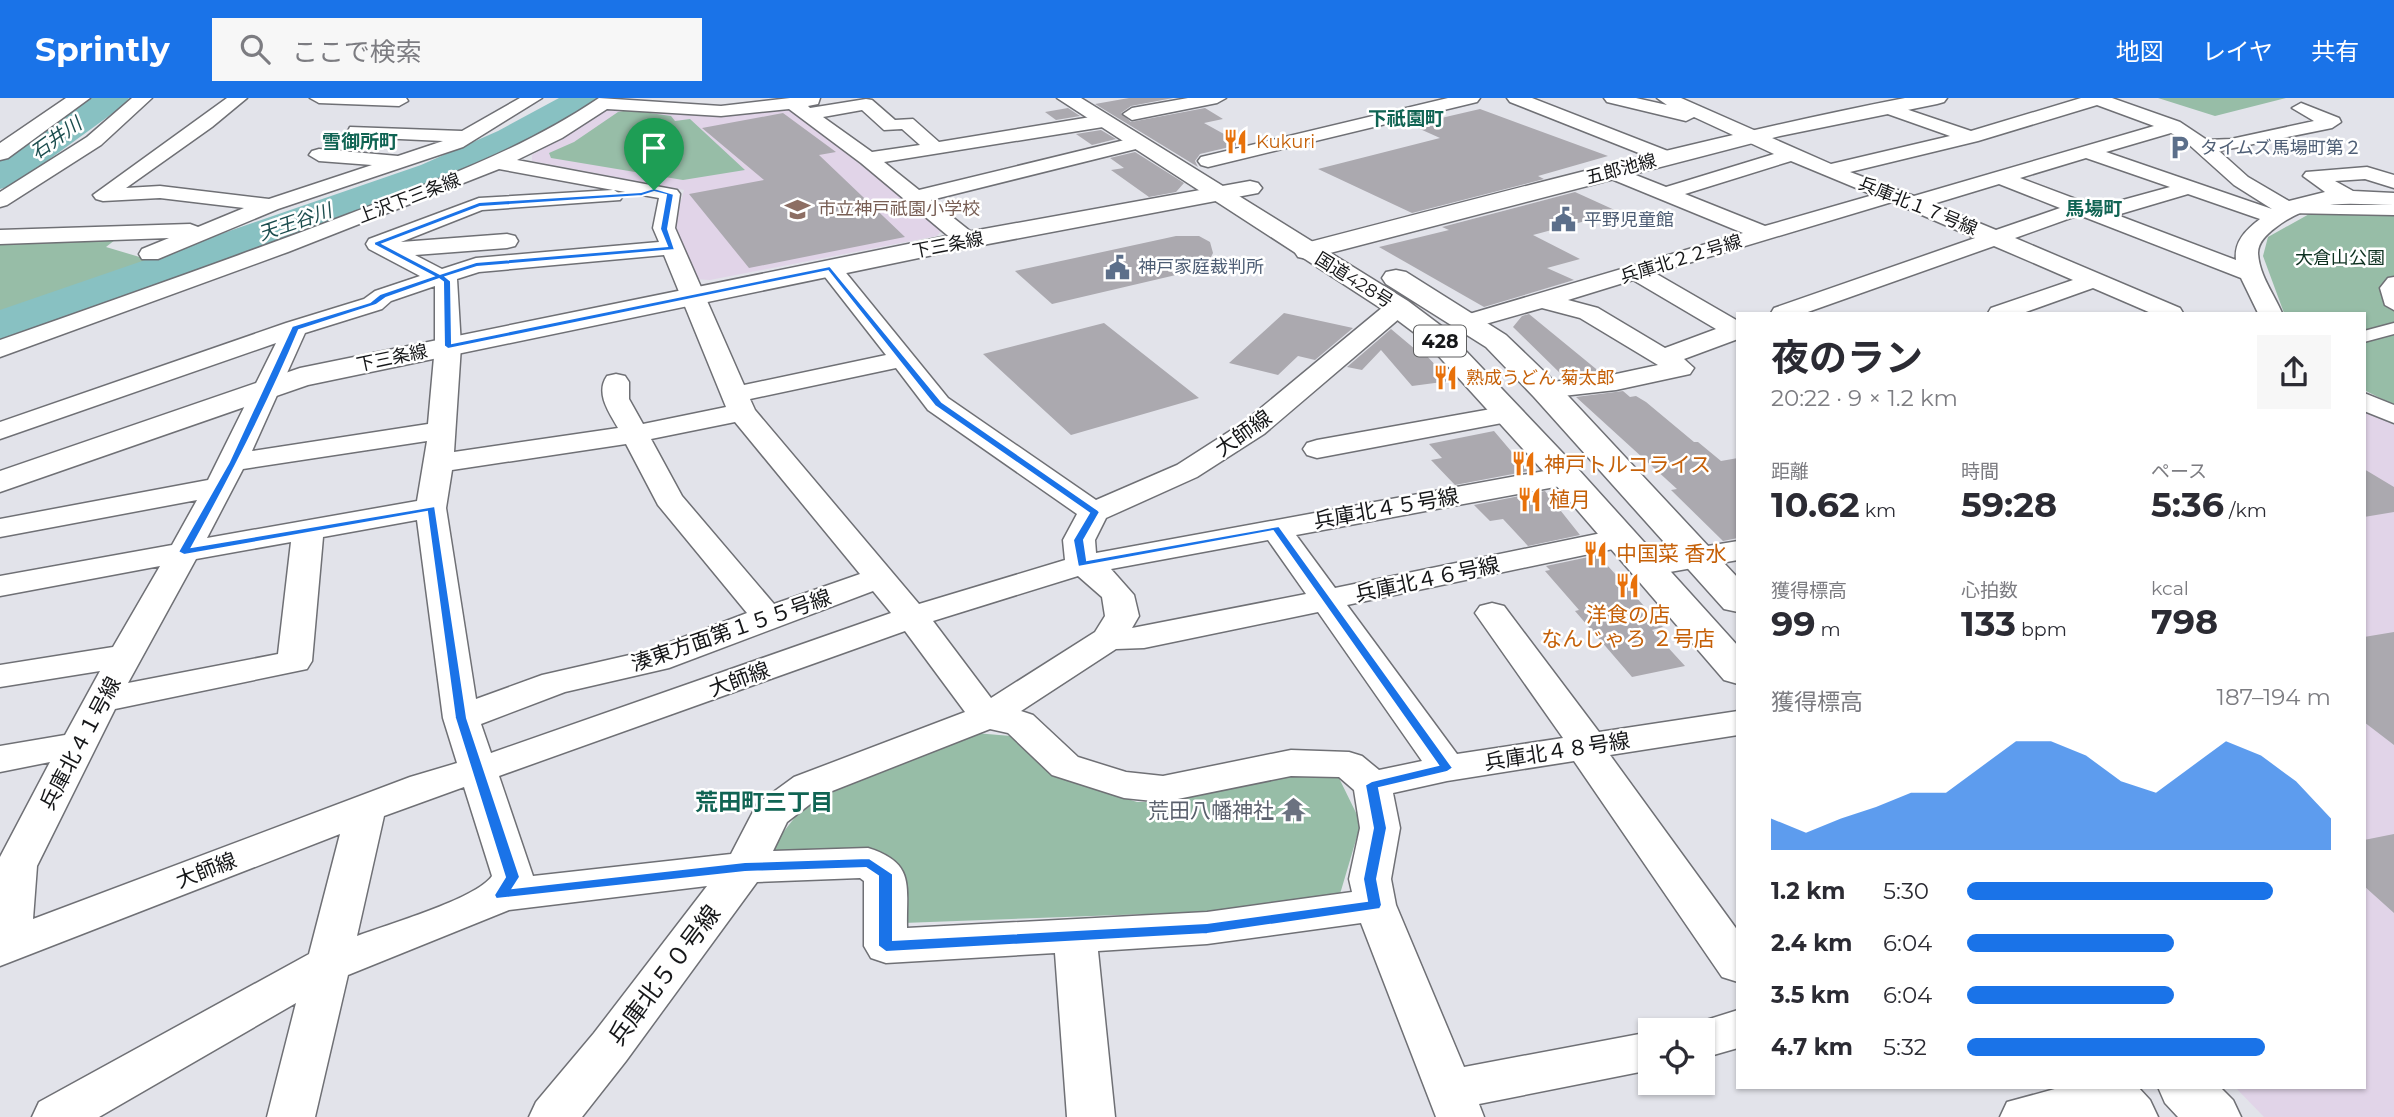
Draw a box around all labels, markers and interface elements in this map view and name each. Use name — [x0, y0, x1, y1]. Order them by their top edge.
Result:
search box — [212, 18, 702, 81]
text: Sprintly — [35, 29, 170, 69]
icon: search — [236, 30, 274, 68]
text: ここで検索 — [292, 36, 422, 68]
text: 地図 — [2116, 37, 2164, 66]
text: レイヤ — [2202, 37, 2273, 66]
text: 共有 — [2311, 37, 2359, 66]
district label: 下祇園町 — [1368, 107, 1444, 130]
water label: 石井川 — [26, 111, 88, 164]
pin — [624, 118, 684, 190]
restaurant icon: Kukuri — [1222, 128, 1250, 156]
icon: arrive — [635, 129, 673, 167]
district label: 雪御所町 — [322, 130, 398, 153]
place label: Kukuri — [1256, 131, 1315, 153]
parking icon: タイムズ馬場町第２ — [2166, 134, 2194, 162]
place label: タイムズ馬場町第２ — [2200, 137, 2362, 159]
street label: 五郎池線 — [1583, 149, 1659, 189]
street label: 上沢下三条線 — [355, 168, 463, 228]
street label: 兵庫北１７号線 — [1855, 172, 1981, 240]
school or university icon: 市立神戸祇園小学校 — [784, 195, 812, 223]
district label: 馬場町 — [2065, 197, 2123, 220]
water label: 天王谷川 — [255, 198, 337, 245]
place label: 市立神戸祇園小学校 — [818, 198, 980, 220]
public building icon: 平野児童館 — [1550, 206, 1578, 234]
place label: 平野児童館 — [1584, 209, 1674, 231]
street label: 下三条線 — [911, 227, 985, 263]
street label: 兵庫北２２号線 — [1618, 230, 1744, 288]
street label: 国道428号 — [1311, 247, 1397, 313]
park label: 大倉山公園 — [2295, 247, 2385, 269]
public building icon: 神戸家庭裁判所 — [1104, 253, 1132, 281]
place label: 神戸家庭裁判所 — [1138, 256, 1264, 278]
road number: 428 — [1414, 326, 1466, 356]
text: 夜のラン — [1771, 334, 1923, 381]
button: share — [2257, 335, 2331, 409]
street label: 下三条線 — [354, 340, 430, 376]
restaurant icon: 熟成うどん 菊太郎 — [1432, 364, 1460, 392]
place label: 熟成うどん 菊太郎 — [1466, 367, 1615, 389]
text: 20:22 · 9 × 1.2 km — [1771, 384, 1958, 412]
street label: 大師線 — [1210, 405, 1276, 461]
restaurant icon: 神戸トルコライス — [1510, 450, 1538, 478]
place label: 神戸トルコライス — [1544, 452, 1711, 477]
text: 距離 — [1771, 460, 1809, 483]
text: 時間 — [1961, 460, 1999, 483]
text: ペース — [2151, 460, 2207, 483]
street label: 兵庫北４５号線 — [1311, 483, 1461, 533]
text: 10.62 — [1771, 483, 1860, 526]
text: 59:28 — [1961, 483, 2057, 526]
text: 5:36 — [2151, 483, 2224, 526]
restaurant icon: 植月 — [1515, 485, 1543, 513]
place label: 植月 — [1549, 487, 1591, 512]
text: km — [1860, 499, 1896, 522]
text: /km — [2224, 499, 2267, 522]
restaurant icon: 中国菜 香水 — [1582, 539, 1610, 567]
place label: 中国菜 香水 — [1616, 541, 1727, 566]
street label: 兵庫北４６号線 — [1353, 551, 1501, 607]
restaurant icon: 洋食の店 なんじゃろ ２号店 — [1614, 571, 1642, 599]
text: kcal — [2151, 577, 2189, 600]
text: 獲得標高 — [1771, 579, 1847, 602]
text: 心拍数 — [1961, 579, 2018, 602]
street label: 湊東方面第１５５号線 — [628, 584, 834, 676]
text: 798 — [2151, 600, 2218, 643]
place label: 洋食の店 なんじゃろ ２号店 — [1541, 602, 1715, 651]
text: 99 — [1771, 602, 1816, 645]
text: 133 — [1961, 602, 2016, 645]
text: m — [1816, 618, 1841, 641]
text: bpm — [2016, 618, 2067, 641]
street label: 大師線 — [705, 656, 773, 702]
street label: 兵庫北４１号線 — [34, 672, 126, 814]
text: 187–194 m — [2217, 683, 2331, 711]
text: 獲得標高 — [1771, 688, 1863, 716]
street label: 兵庫北４８号線 — [1482, 727, 1632, 775]
district label: 荒田町三丁目 — [695, 788, 833, 816]
temple icon: 荒田八幡神社 — [1280, 796, 1308, 824]
place label: 荒田八幡神社 — [1148, 798, 1274, 823]
street label: 大師線 — [172, 847, 240, 893]
text: 1.2 km — [1771, 877, 1845, 905]
text: 5:30 — [1883, 877, 1929, 905]
street label: 兵庫北５０号線 — [602, 899, 726, 1051]
text: 2.4 km — [1771, 929, 1852, 957]
text: 6:04 — [1883, 929, 1932, 957]
text: 3.5 km — [1771, 981, 1850, 1009]
text: 6:04 — [1883, 981, 1932, 1009]
map controls — [1638, 1018, 1715, 1095]
button: locate — [1638, 1018, 1715, 1095]
text: 4.7 km — [1771, 1033, 1853, 1061]
text: 5:32 — [1883, 1033, 1927, 1061]

